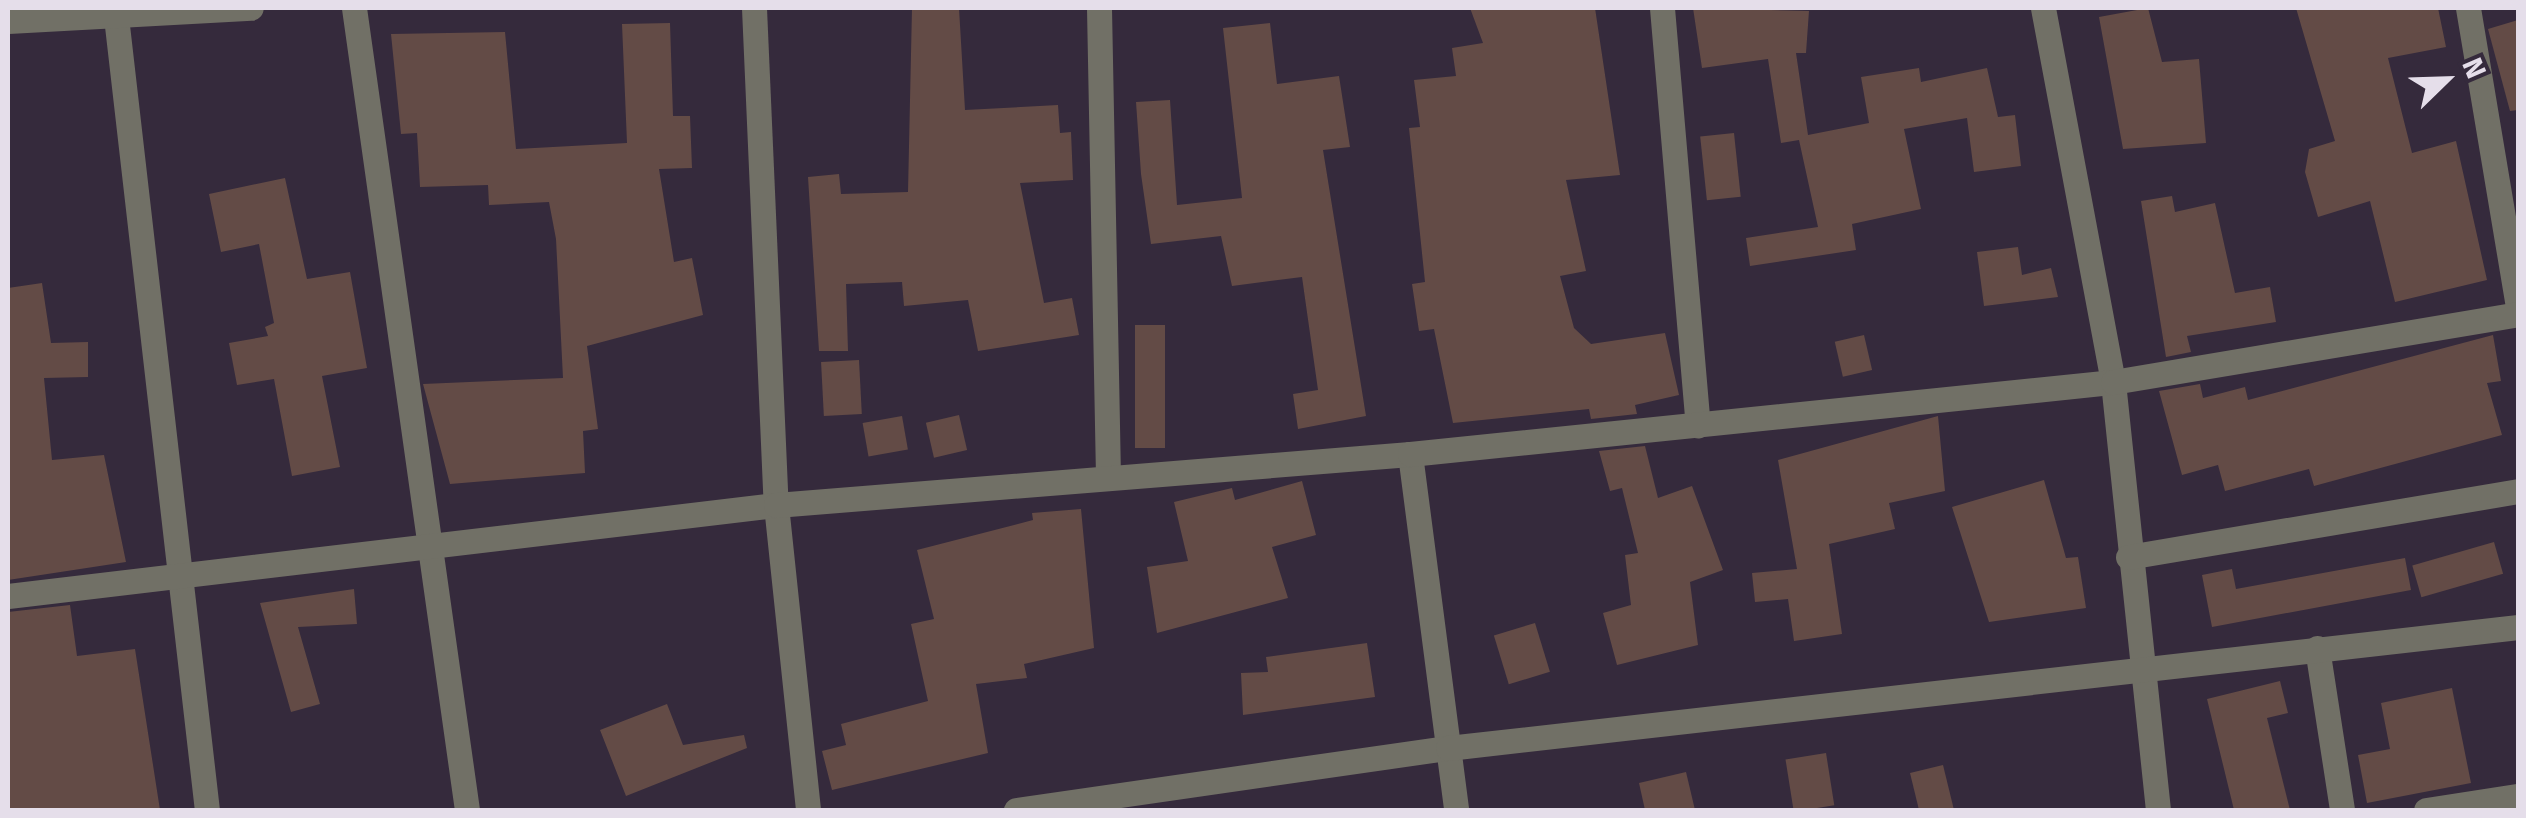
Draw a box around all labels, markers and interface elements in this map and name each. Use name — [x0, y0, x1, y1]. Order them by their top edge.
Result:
north arrow — [2396, 30, 2496, 130]
text: N — [2455, 53, 2493, 83]

